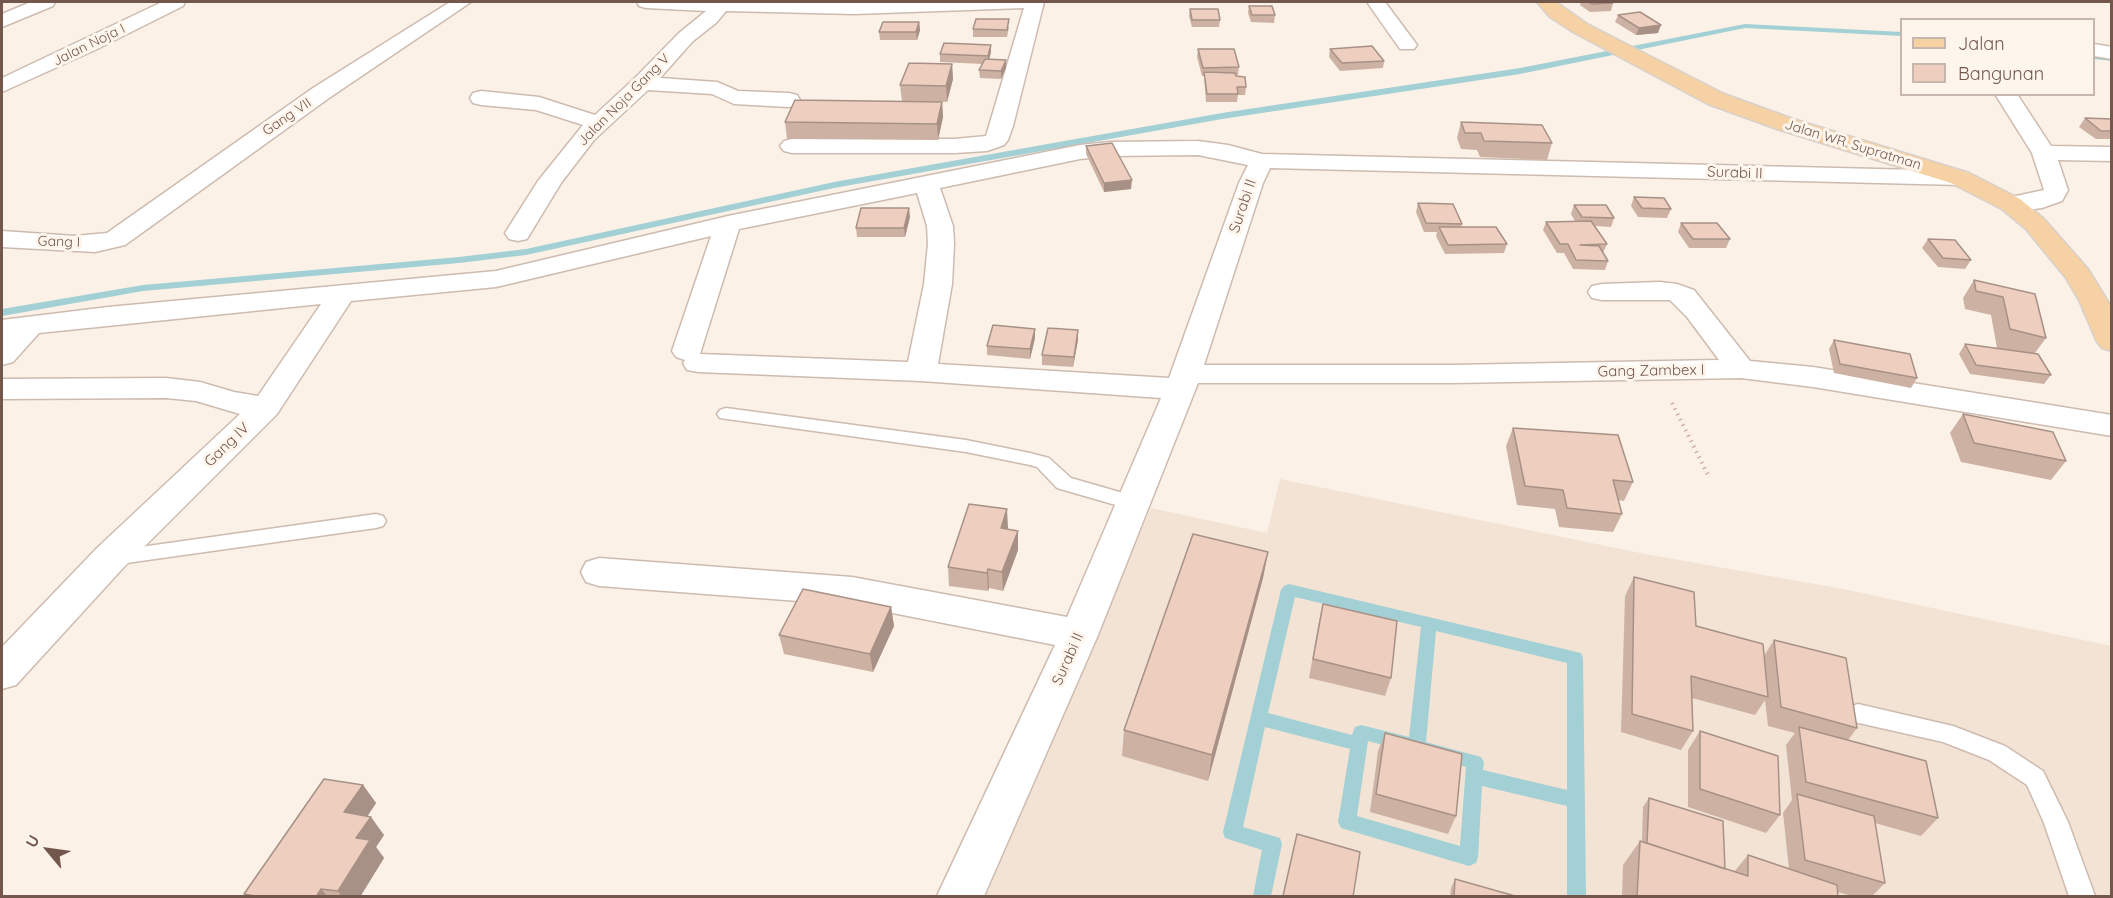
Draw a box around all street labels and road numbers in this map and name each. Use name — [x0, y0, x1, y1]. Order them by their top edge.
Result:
street label: Jalan Noja I — [50, 20, 128, 70]
street label: Jalan Noja Gang V — [574, 50, 674, 150]
street label: Gang VII — [259, 95, 315, 139]
street label: Jalan WR. Supratman — [1783, 116, 1923, 174]
street label: Surabi II — [1707, 163, 1763, 183]
street label: Surabi II — [1225, 177, 1261, 235]
street label: Gang I — [37, 233, 81, 251]
street label: Gang Zambex I — [1597, 361, 1705, 381]
street label: Gang IV — [201, 419, 253, 471]
street label: Surabi II — [1048, 630, 1088, 688]

